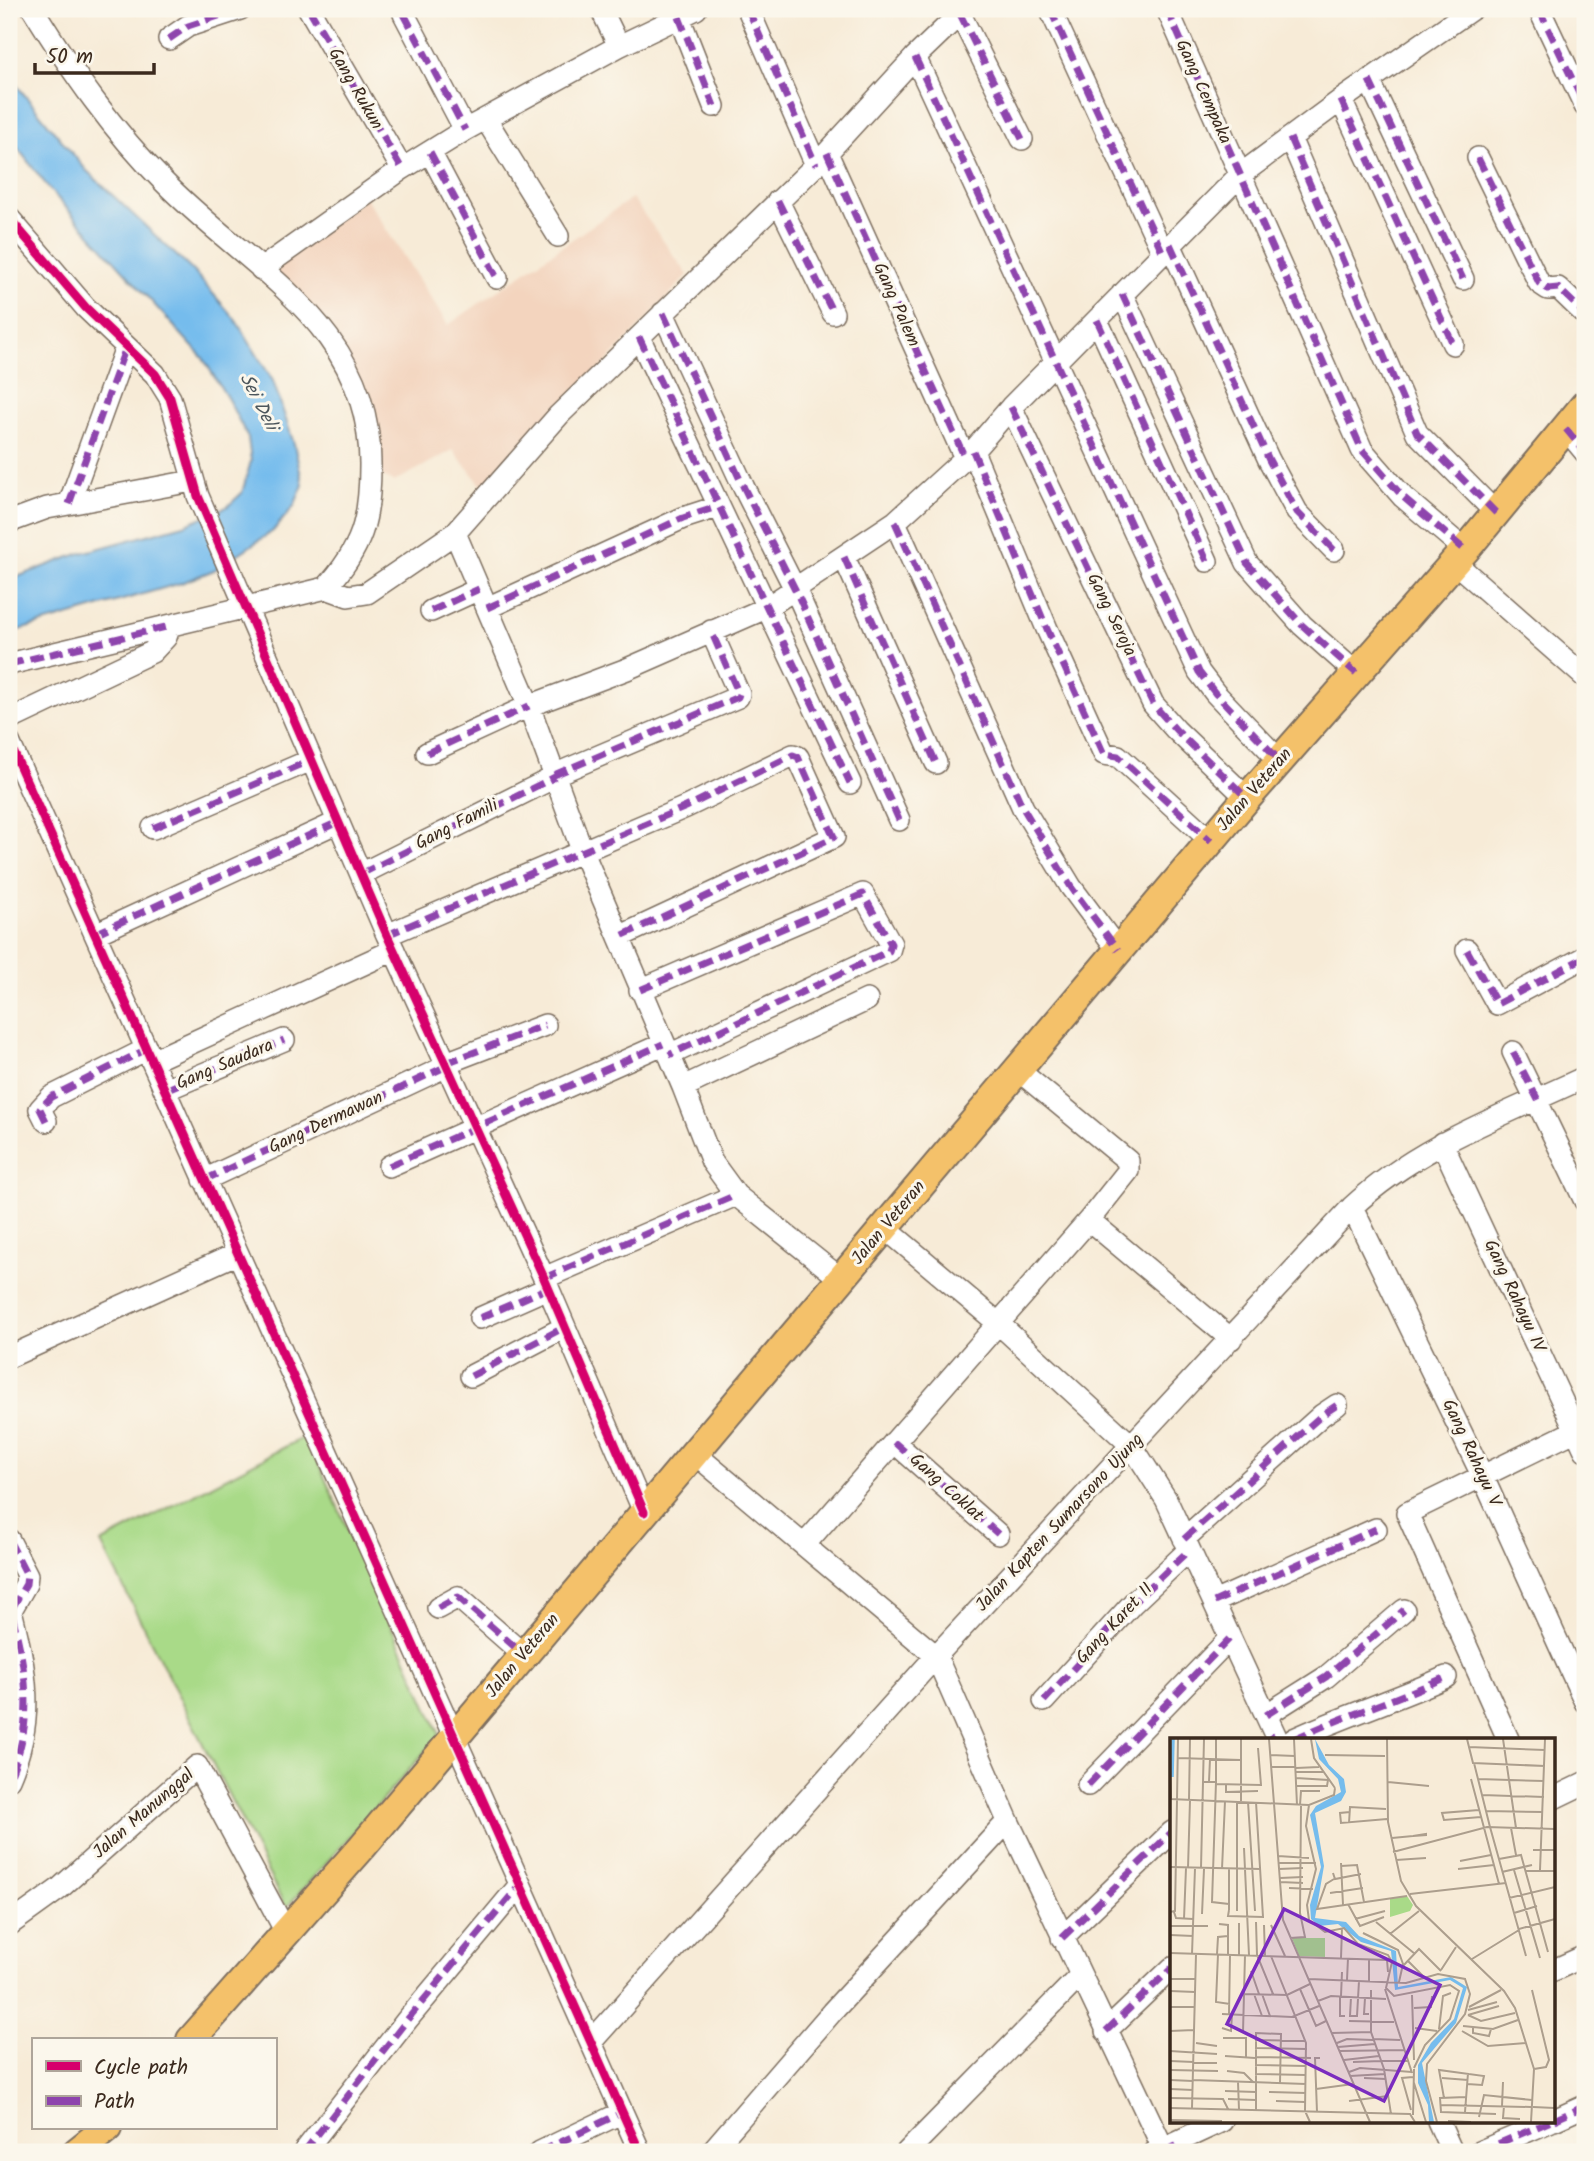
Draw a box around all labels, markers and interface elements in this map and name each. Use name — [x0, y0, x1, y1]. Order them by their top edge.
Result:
scale bar — [35, 32, 154, 76]
street label: Gang Cempaka — [1167, 35, 1239, 149]
text: 50 m — [46, 41, 93, 74]
street label: Gang Rukun — [320, 42, 390, 136]
street label: Gang Palem — [864, 258, 928, 352]
water label: Sei Deli — [231, 368, 287, 440]
street label: Gang Seroja — [1078, 568, 1144, 662]
street label: Jalan Veteran — [1210, 742, 1300, 838]
street label: Gang Famili — [410, 791, 504, 858]
street label: Gang Saudara — [172, 1031, 278, 1099]
street label: Gang Dermawan — [264, 1084, 388, 1162]
street label: Jalan Veteran — [845, 1174, 933, 1272]
street label: Gang Rahayu IV — [1475, 1235, 1553, 1358]
street label: Gang Rahayu V — [1433, 1394, 1509, 1513]
street label: Jalan Kapten Sumarsono Ujung — [969, 1427, 1151, 1619]
street label: Gang Coklat — [902, 1446, 991, 1530]
street label: Gang Karet II — [1069, 1576, 1161, 1672]
street label: Jalan Veteran — [479, 1607, 567, 1705]
inset map — [1170, 1738, 1556, 2122]
street label: Jalan Manunggal — [87, 1761, 202, 1867]
legend — [32, 2038, 276, 2130]
text: Cycle path — [94, 2052, 188, 2085]
text: Path — [94, 2086, 135, 2119]

